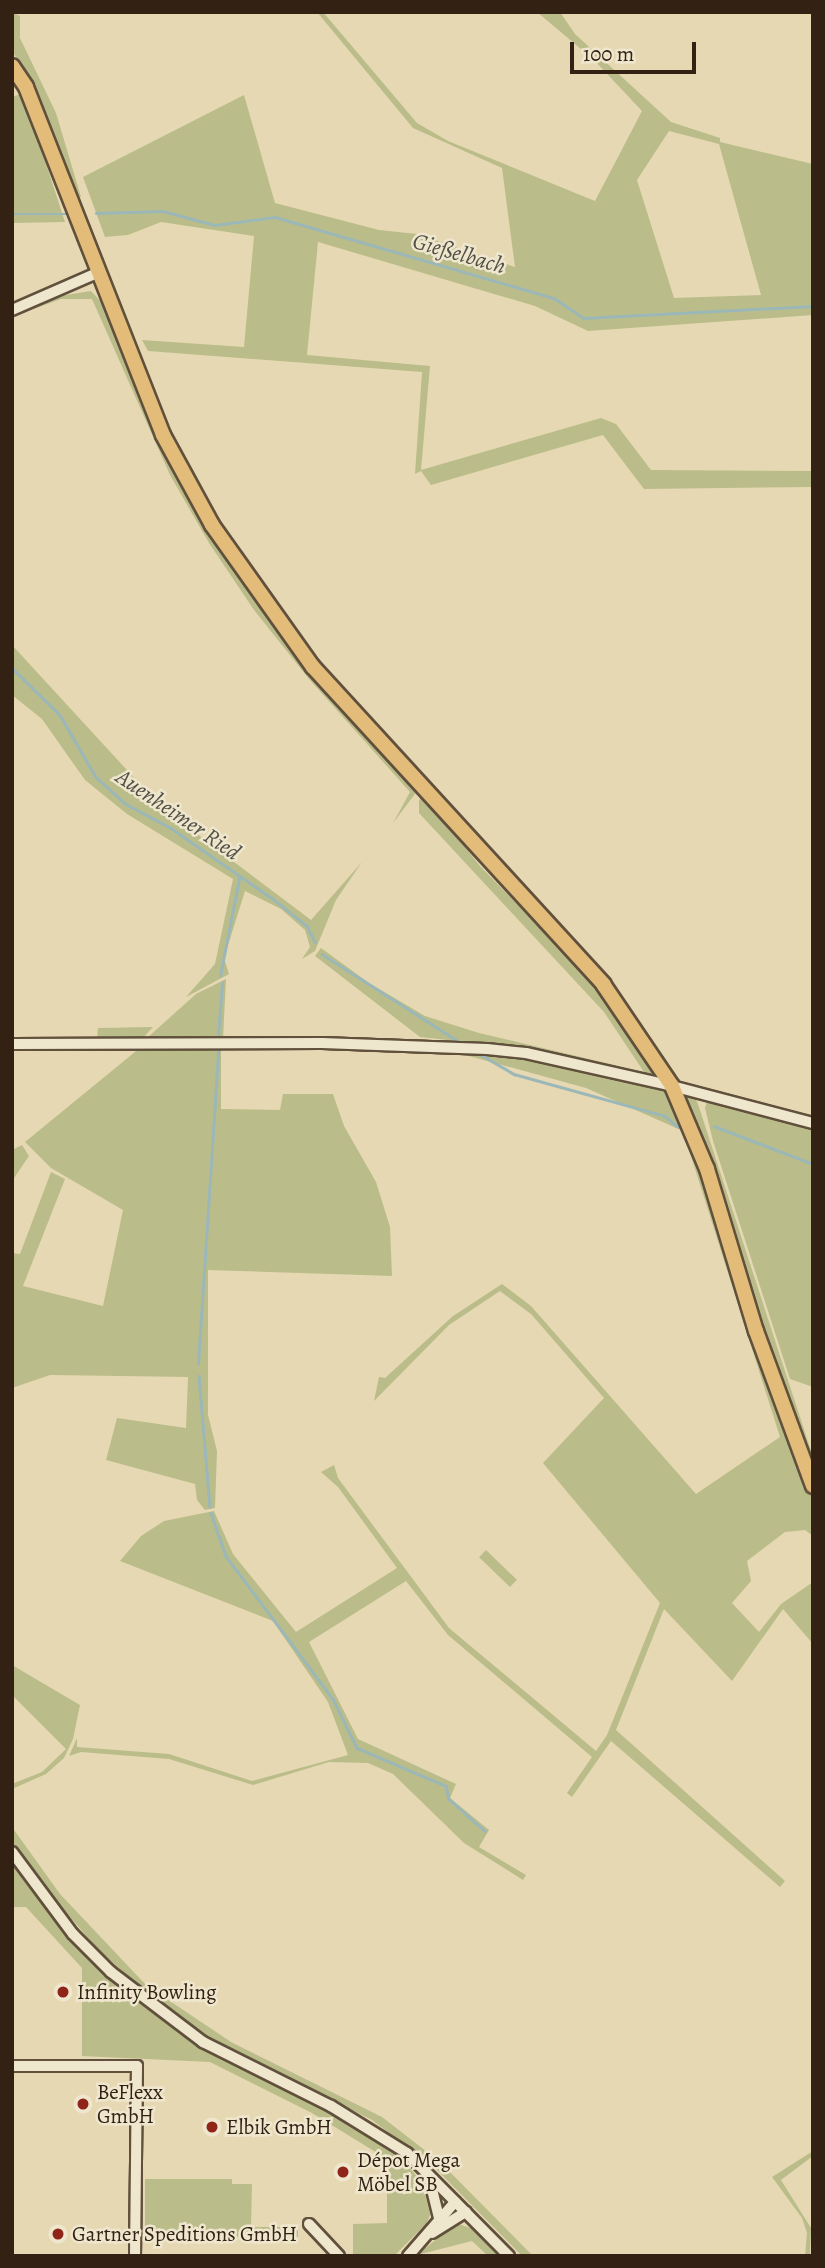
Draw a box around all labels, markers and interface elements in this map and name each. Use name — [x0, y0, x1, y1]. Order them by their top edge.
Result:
scale bar — [573, 28, 699, 72]
text: 100 m — [583, 40, 634, 68]
water label: Gießelbach — [409, 228, 509, 280]
water label: Auenheimer Ried — [111, 763, 245, 867]
place label: Infinity Bowling — [77, 1979, 216, 2005]
marker: Infinity Bowling — [55, 1984, 71, 2000]
place label: BeFlexx GmbH — [97, 2079, 163, 2129]
marker: BeFlexx GmbH — [75, 2096, 91, 2112]
place label: Elbik GmbH — [226, 2114, 332, 2140]
marker: Elbik GmbH — [204, 2119, 220, 2135]
place label: Dépot Mega Möbel SB — [357, 2147, 460, 2197]
marker: Dépot Mega Möbel SB — [335, 2164, 351, 2180]
place label: Gartner Speditions GmbH — [72, 2221, 297, 2247]
marker: Gartner Speditions GmbH — [50, 2226, 66, 2242]

